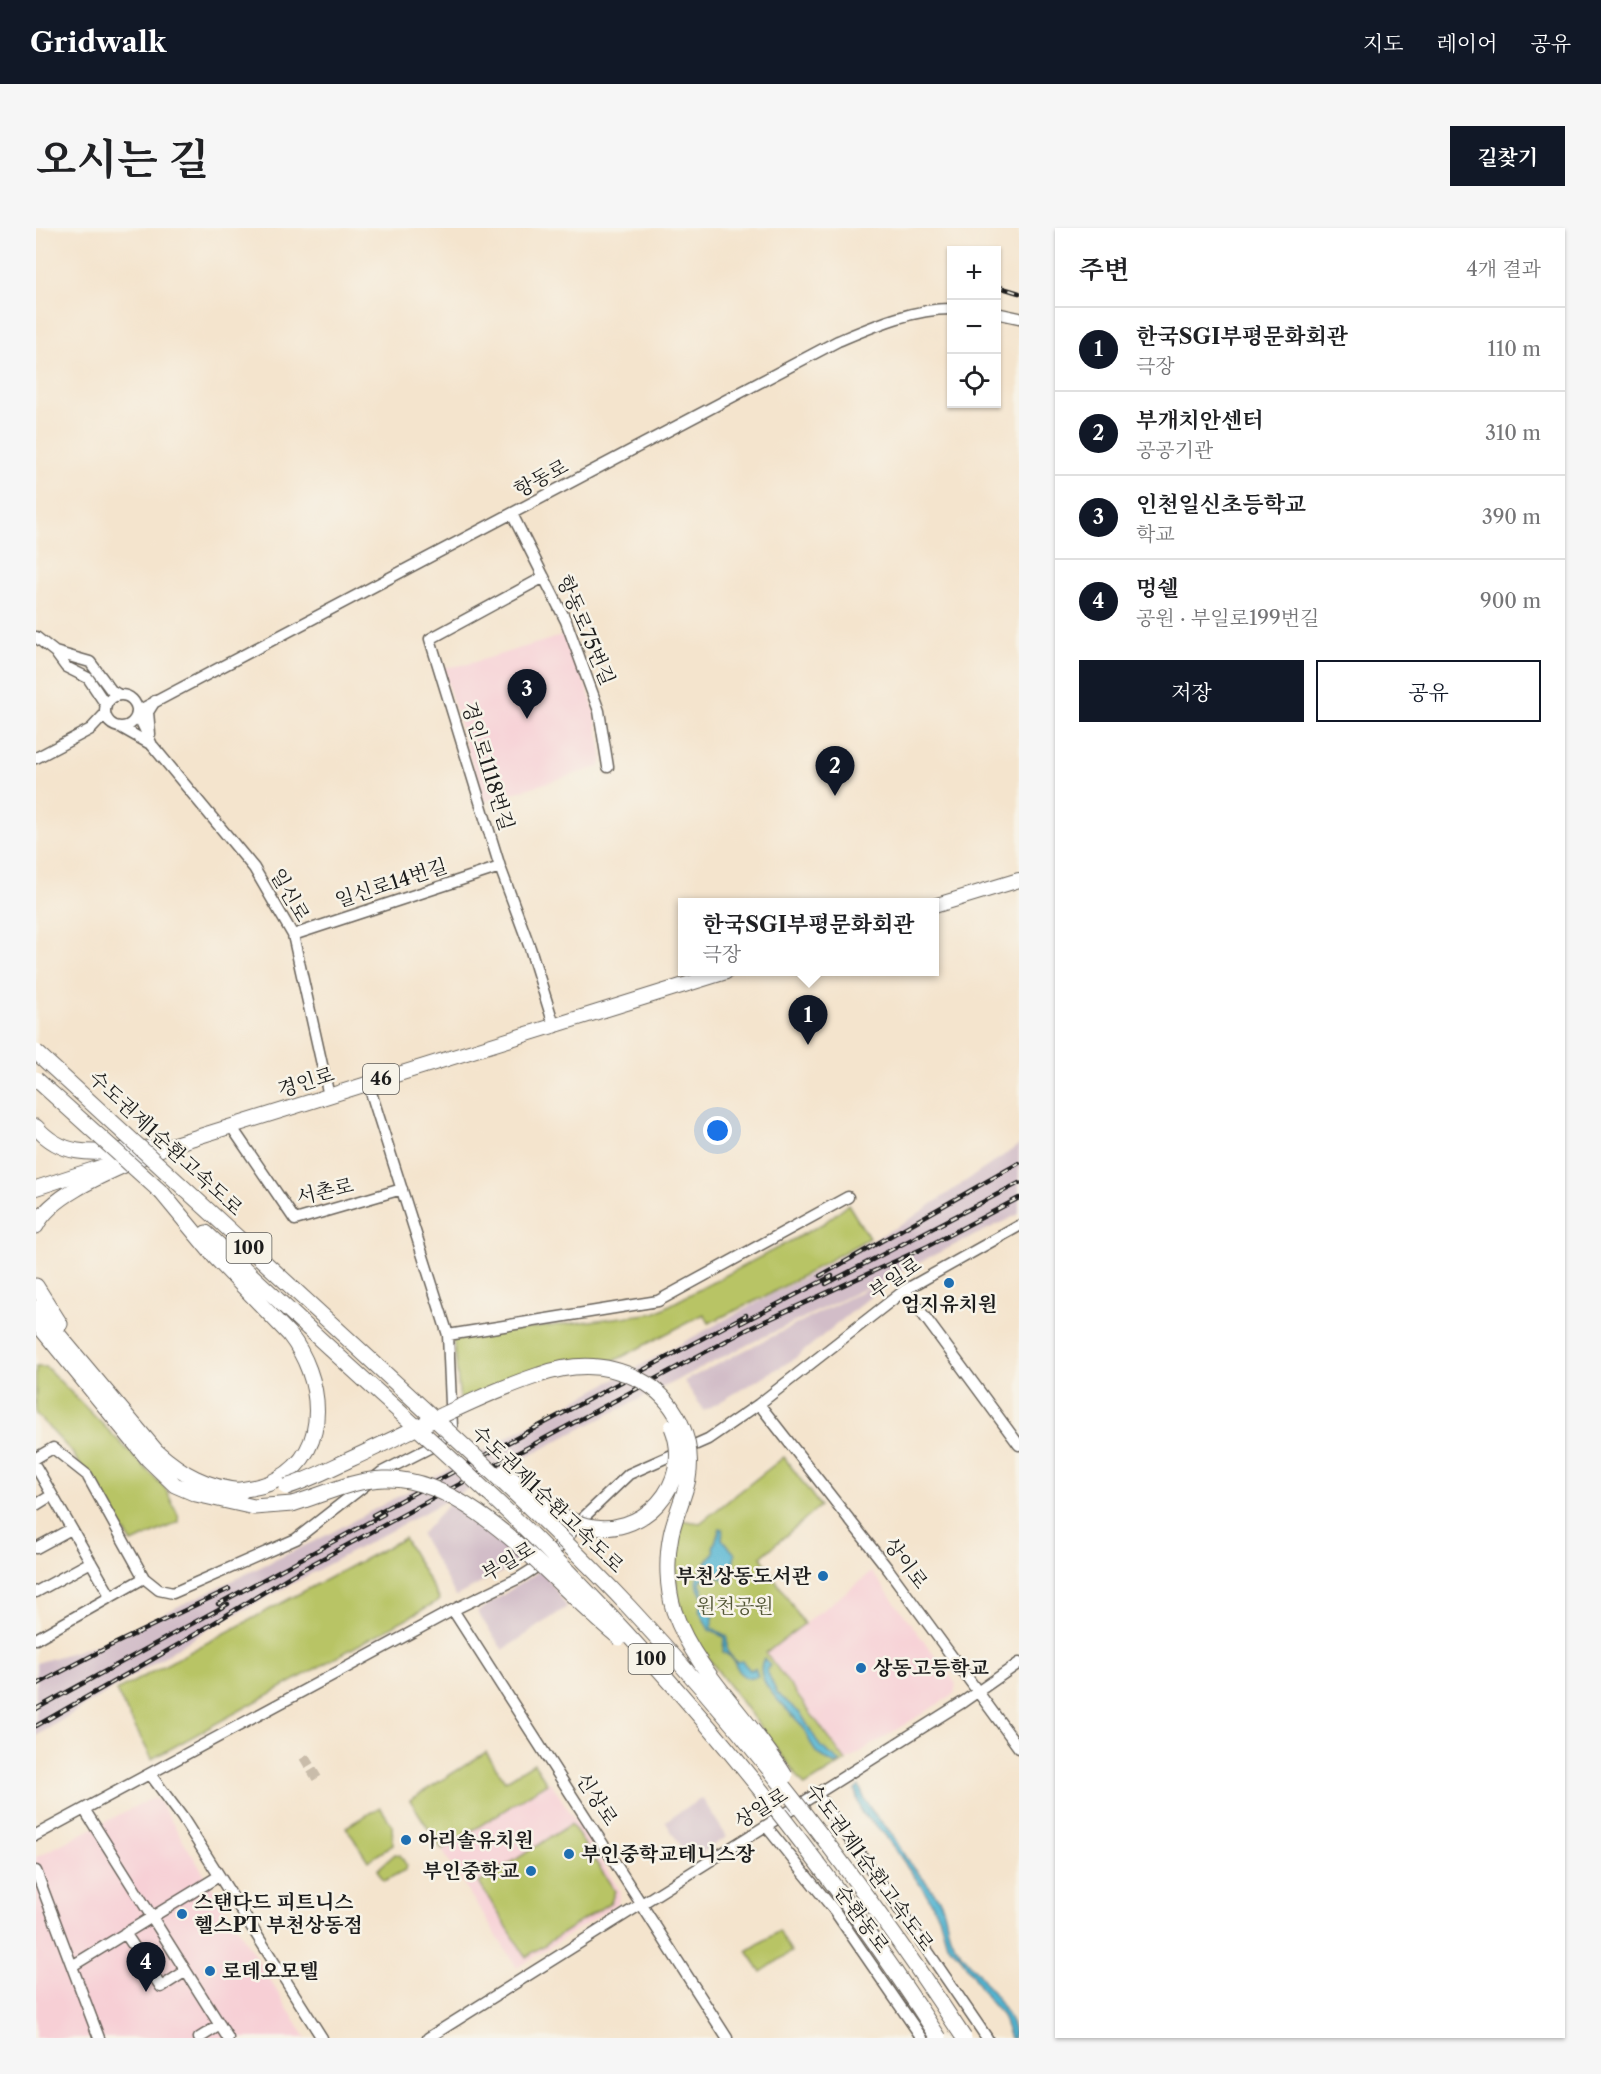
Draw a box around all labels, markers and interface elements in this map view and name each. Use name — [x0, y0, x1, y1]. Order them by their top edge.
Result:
text: Gridwalk — [30, 25, 166, 59]
text: 지도 — [1363, 31, 1404, 56]
text: 레이어 — [1437, 31, 1497, 56]
text: 공유 — [1530, 31, 1571, 56]
button: 길찾기 — [1450, 126, 1565, 186]
text: 오시는 길 — [36, 133, 209, 185]
map controls — [947, 246, 1001, 408]
button: + — [947, 246, 1001, 300]
text: 주변 — [1079, 254, 1129, 286]
text: 4개 결과 — [1466, 257, 1541, 281]
button: − — [947, 300, 1001, 354]
text: 한국SGI부평문화회관 — [1136, 323, 1348, 350]
text: 1 — [1094, 337, 1103, 361]
text: 110 m — [1488, 337, 1541, 361]
button: locate — [947, 354, 1001, 408]
text: 극장 — [1136, 354, 1175, 378]
text: 부개치안센터 — [1136, 407, 1264, 434]
text: 2 — [1093, 421, 1104, 445]
text: 310 m — [1485, 421, 1541, 445]
text: 공공기관 — [1136, 438, 1213, 462]
street label: 항동로 — [510, 454, 572, 502]
text: 인천일신초등학교 — [1136, 491, 1306, 518]
text: 3 — [1093, 505, 1104, 529]
text: 390 m — [1482, 505, 1541, 529]
text: 학교 — [1136, 522, 1175, 546]
street label: 항동로75번길 — [552, 571, 620, 689]
text: 멍쉘 — [1136, 575, 1179, 602]
text: 4 — [1093, 589, 1104, 613]
text: 900 m — [1480, 589, 1541, 613]
text: 공원 · 부일로199번길 — [1136, 606, 1319, 630]
button: 저장 — [1079, 660, 1304, 722]
button: 공유 — [1316, 660, 1541, 722]
pin: 3 — [508, 670, 546, 719]
street label: 경인로1118번길 — [457, 699, 519, 833]
pin: 2 — [816, 746, 854, 796]
street label: 일신로14번길 — [332, 854, 450, 912]
street label: 일신로 — [265, 864, 315, 926]
popup — [678, 898, 939, 976]
text: 한국SGI부평문화회관 — [703, 911, 914, 938]
text: 극장 — [703, 942, 741, 966]
pin: 1 — [788, 996, 828, 1045]
street label: 경인로 — [275, 1062, 337, 1102]
road number: 46 — [363, 1064, 399, 1094]
street label: 수도권제1순환고속도로 — [84, 1065, 248, 1221]
your location — [703, 1116, 732, 1145]
street label: 서촌로 — [294, 1173, 356, 1209]
road number: 100 — [226, 1233, 272, 1263]
street label: 부일로 — [864, 1252, 926, 1304]
marker: 엄지유치원 — [942, 1276, 956, 1290]
place label: 엄지유치원 — [901, 1292, 997, 1316]
street label: 수도권제1순환고속도로 — [467, 1420, 629, 1578]
street label: 상이로 — [879, 1533, 933, 1593]
street label: 부일로 — [477, 1536, 539, 1586]
place label: 부천상동도서관 — [676, 1564, 812, 1588]
marker: 부천상동도서관 — [816, 1569, 830, 1583]
park label: 원천공원 — [696, 1594, 774, 1618]
road number: 100 — [628, 1644, 674, 1674]
place label: 상동고등학교 — [873, 1656, 990, 1680]
marker: 상동고등학교 — [854, 1661, 868, 1675]
street label: 신상로 — [571, 1768, 623, 1830]
street label: 수도권제1순환고속도로 — [801, 1778, 939, 1956]
street label: 상일로 — [730, 1782, 792, 1834]
place label: 아리솔유치원 — [418, 1828, 534, 1852]
marker: 아리솔유치원 — [399, 1833, 413, 1847]
place label: 부인중학교테니스장 — [581, 1842, 756, 1866]
marker: 부인중학교테니스장 — [562, 1847, 576, 1861]
place label: 부인중학교 — [422, 1859, 520, 1883]
marker: 부인중학교 — [524, 1864, 538, 1878]
street label: 순환동로 — [830, 1881, 894, 1957]
place label: 스탠다드 피트니스 헬스PT 부천상동점 — [194, 1890, 363, 1937]
marker: 스탠다드 피트니스 헬스PT 부천상동점 — [175, 1907, 189, 1921]
pin: 4 — [126, 1942, 166, 1992]
place label: 로데오모텔 — [222, 1959, 319, 1983]
marker: 로데오모텔 — [203, 1964, 217, 1978]

